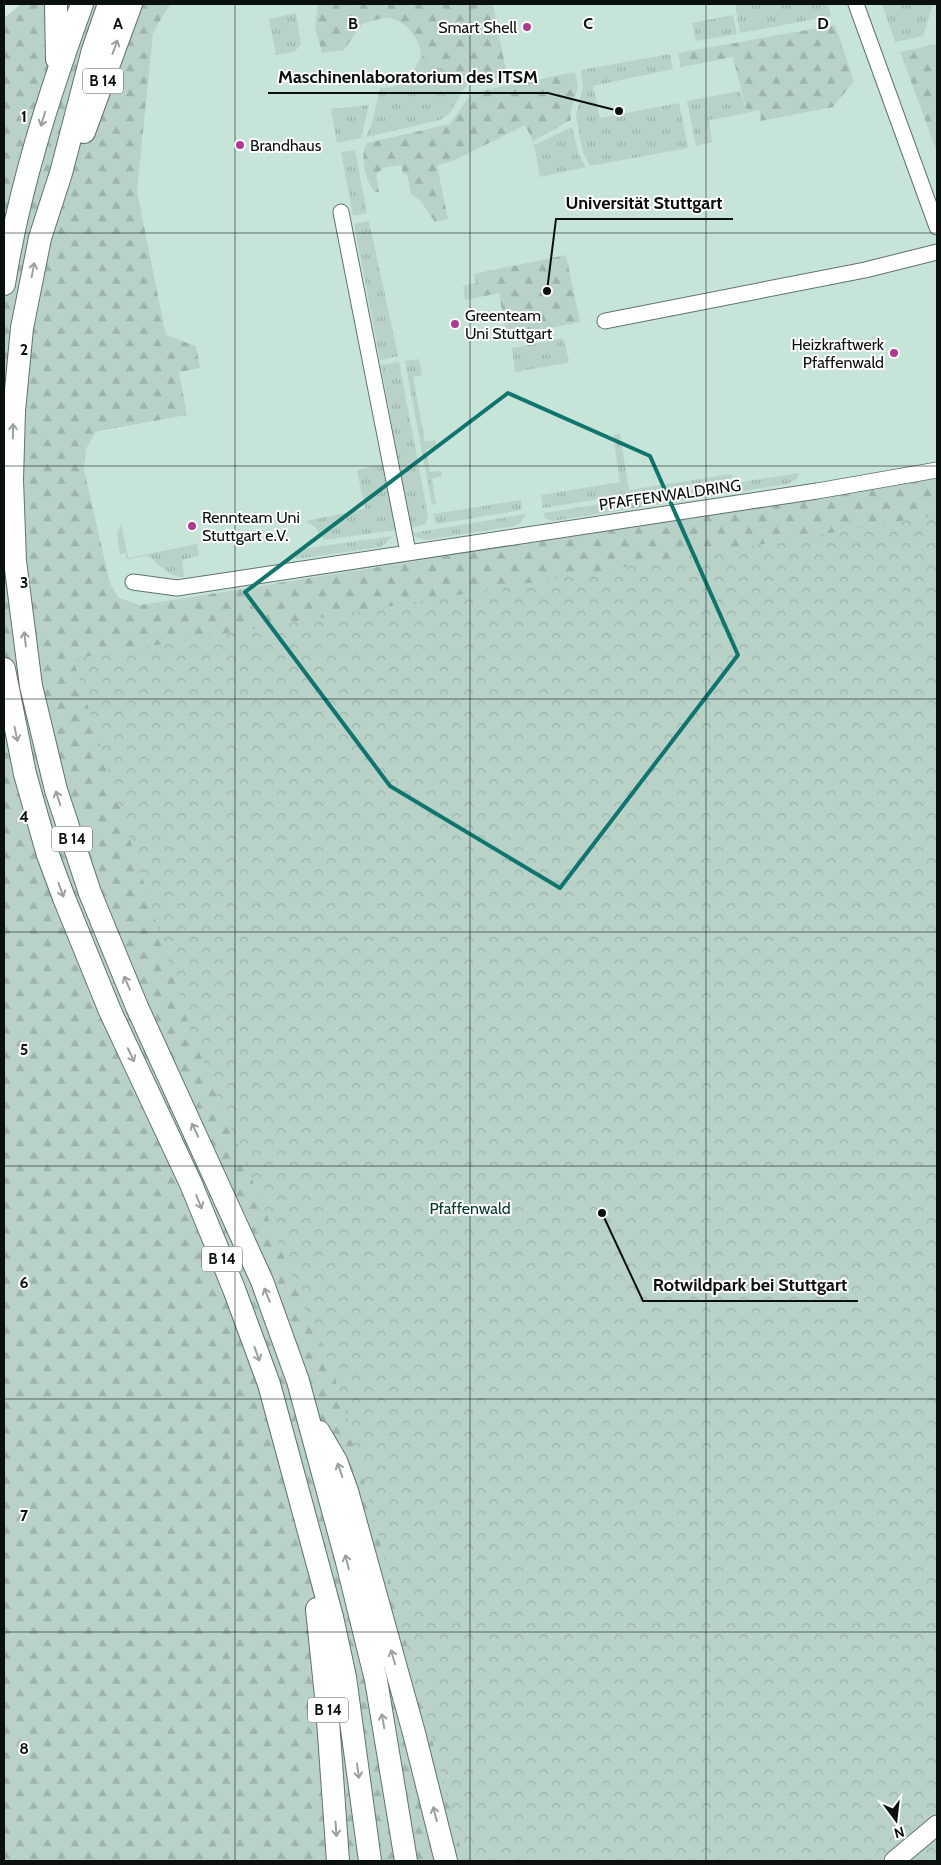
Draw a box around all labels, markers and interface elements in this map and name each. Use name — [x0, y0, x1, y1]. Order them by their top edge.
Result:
text: A — [113, 14, 123, 33]
text: B — [348, 14, 358, 33]
text: C — [583, 14, 593, 33]
text: D — [817, 14, 829, 33]
place label: Smart Shell — [438, 18, 517, 37]
marker: Smart Shell — [521, 21, 533, 33]
one-way arrow — [111, 40, 120, 55]
callout: Maschinenlaboratorium des ITSM — [268, 60, 548, 93]
text: Maschinenlaboratorium des ITSM — [278, 66, 538, 88]
road number: B 14 — [83, 68, 123, 94]
text: 1 — [21, 107, 27, 126]
one-way arrow — [38, 110, 48, 126]
place label: Brandhaus — [250, 136, 322, 155]
marker: Brandhaus — [234, 139, 246, 151]
callout: Universität Stuttgart — [556, 186, 733, 219]
text: Universität Stuttgart — [566, 192, 722, 214]
one-way arrow — [29, 263, 39, 279]
place label: Greenteam Uni Stuttgart — [465, 306, 553, 343]
marker: Greenteam Uni Stuttgart — [449, 318, 461, 330]
place label: Heizkraftwerk Pfaffenwald — [791, 335, 885, 372]
text: 2 — [20, 340, 28, 359]
marker: Heizkraftwerk Pfaffenwald — [888, 347, 900, 359]
one-way arrow — [9, 423, 18, 439]
street label: PFAFFENWALDRING — [598, 476, 742, 514]
place label: Rennteam Uni Stuttgart e.V. — [202, 508, 300, 545]
marker: Rennteam Uni Stuttgart e.V. — [186, 520, 198, 532]
text: 3 — [20, 573, 28, 592]
one-way arrow — [20, 631, 30, 647]
one-way arrow — [12, 725, 21, 741]
one-way arrow — [53, 790, 63, 806]
text: 4 — [19, 807, 29, 826]
road number: B 14 — [52, 826, 92, 852]
one-way arrow — [57, 882, 66, 897]
one-way arrow — [122, 976, 132, 991]
text: 5 — [20, 1040, 28, 1059]
one-way arrow — [126, 1047, 136, 1062]
one-way arrow — [189, 1123, 199, 1138]
one-way arrow — [195, 1195, 204, 1210]
park label: Pfaffenwald — [429, 1199, 511, 1218]
road number: B 14 — [202, 1246, 242, 1272]
callout: Rotwildpark bei Stuttgart — [643, 1268, 858, 1301]
text: 6 — [20, 1273, 29, 1292]
text: Rotwildpark bei Stuttgart — [653, 1274, 847, 1296]
one-way arrow — [262, 1288, 272, 1303]
one-way arrow — [253, 1346, 262, 1361]
one-way arrow — [334, 1462, 344, 1478]
text: 7 — [20, 1506, 29, 1525]
one-way arrow — [342, 1555, 351, 1571]
one-way arrow — [388, 1649, 398, 1665]
road number: B 14 — [308, 1698, 348, 1722]
one-way arrow — [378, 1713, 387, 1729]
text: 8 — [19, 1739, 29, 1758]
one-way arrow — [353, 1763, 363, 1779]
north arrow — [871, 1795, 921, 1845]
one-way arrow — [430, 1806, 439, 1822]
one-way arrow — [332, 1821, 341, 1837]
text: N — [892, 1823, 906, 1843]

